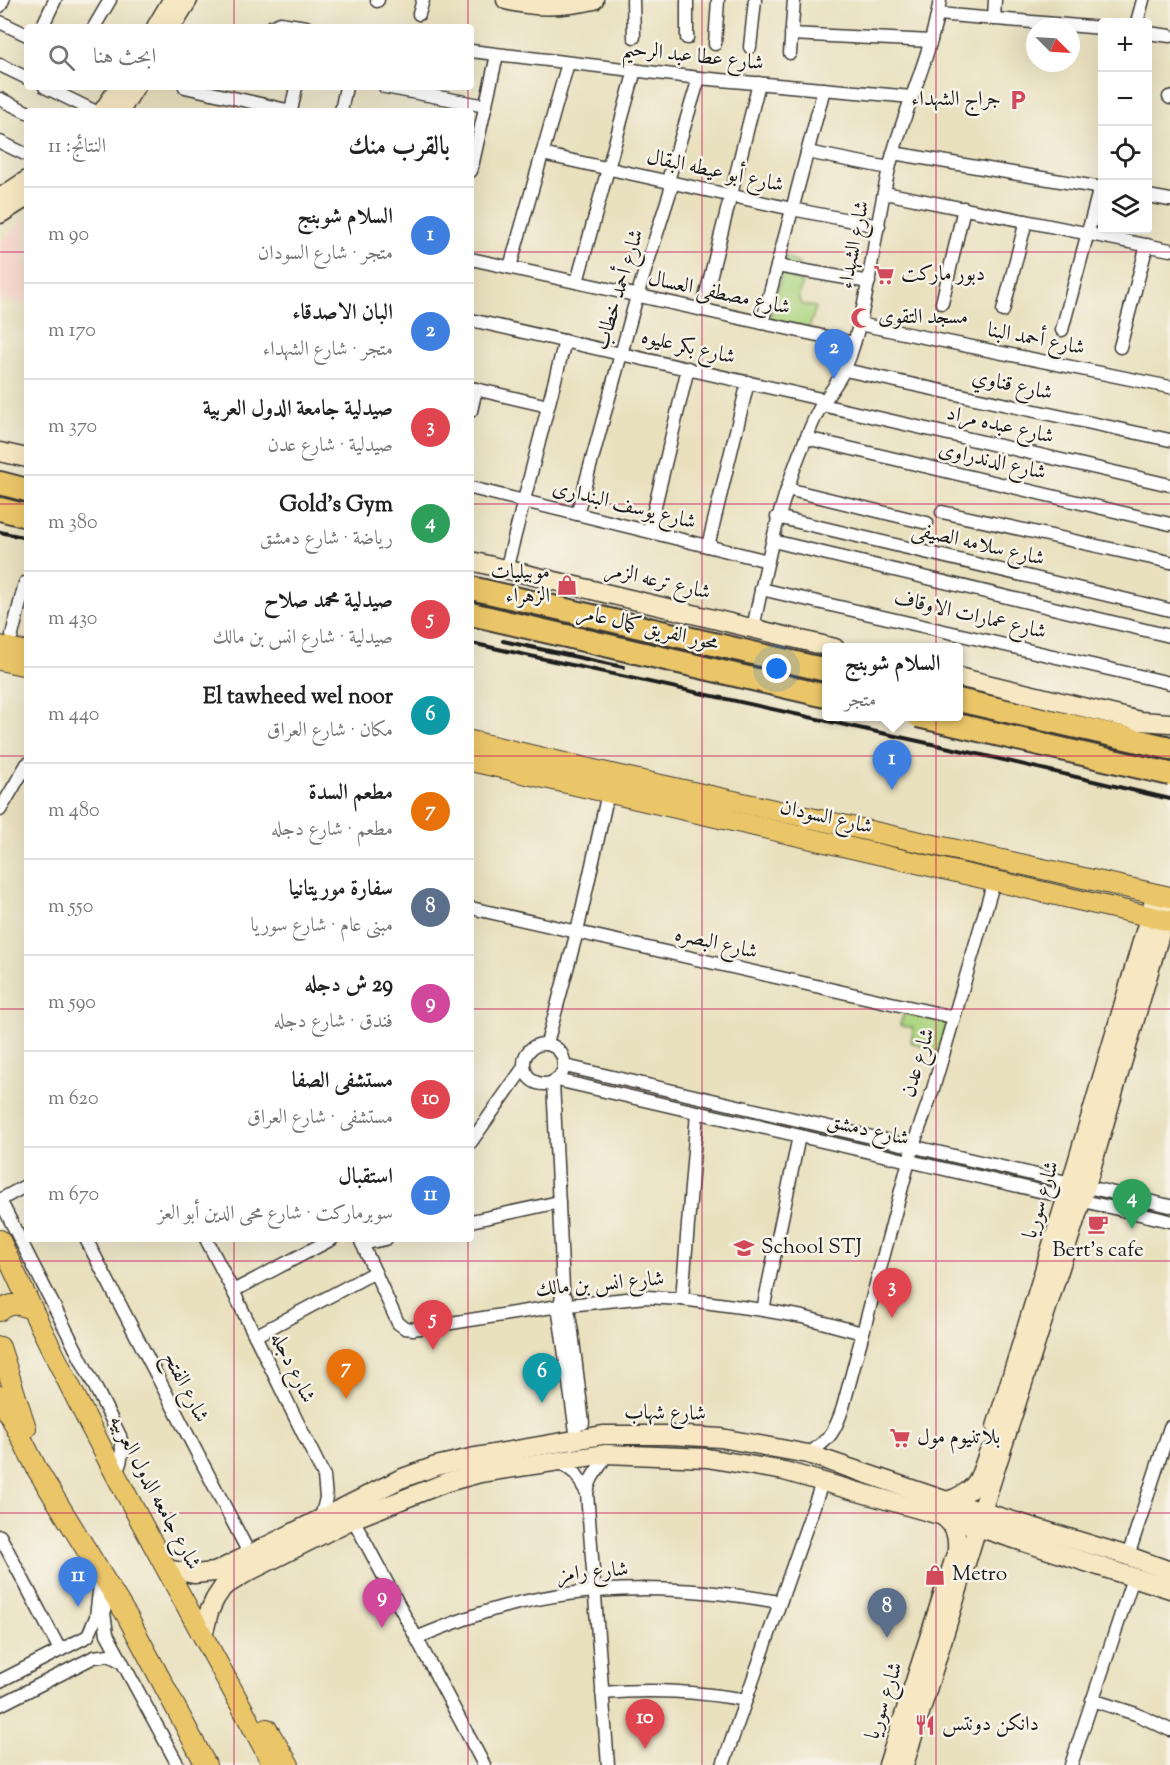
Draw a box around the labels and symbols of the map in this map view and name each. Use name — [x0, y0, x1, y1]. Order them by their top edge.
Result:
north arrow — [1026, 18, 1080, 72]
street label: شارع عطا عبد الرحيم — [620, 35, 765, 83]
place label: جراج الشهداء — [911, 85, 1001, 117]
parking icon: جراج الشهداء — [1006, 88, 1030, 112]
street label: شارع أبو عيطه البقال — [643, 141, 787, 202]
street label: شارع الشهداء — [832, 198, 879, 292]
street label: شارع أحمد خطاب — [585, 225, 654, 355]
place label: دبور ماركت — [901, 260, 985, 290]
supermarket icon: دبور ماركت — [872, 263, 896, 287]
street label: شارع مصطفى العسال — [645, 264, 793, 325]
place label: مسجد التقوى — [878, 303, 968, 333]
mosque icon: مسجد التقوى — [849, 306, 873, 330]
street label: شارع أحمد البنا — [984, 314, 1088, 365]
street label: شارع بكر عليوه — [638, 323, 738, 374]
pin: 2 — [814, 330, 854, 379]
street label: شارع قناوي — [969, 363, 1055, 410]
street label: شارع عبده مراد — [943, 399, 1057, 454]
street label: شارع الدندراوى — [935, 435, 1049, 490]
street label: شارع يوسف البندارى — [549, 474, 699, 539]
street label: شارع سلامه الصيفى — [908, 515, 1047, 576]
street label: شارع ترعه الزمر — [602, 555, 713, 610]
place label: موبيليات الزهراء — [491, 558, 550, 612]
shop icon: موبيليات الزهراء — [555, 573, 579, 597]
street label: شارع عمارات الاوقاف — [891, 584, 1049, 649]
street label: محور الفريق كمال عامر — [574, 598, 722, 660]
your location — [762, 654, 791, 683]
pin: 1 — [872, 740, 912, 790]
street label: شارع السودان — [776, 793, 875, 844]
street label: شارع البصره — [671, 920, 760, 969]
street label: شارع عدن — [894, 1025, 945, 1102]
street label: شارع دمشق — [824, 1107, 912, 1156]
street label: شارع سوريا — [1016, 1157, 1069, 1243]
pin: 4 — [1112, 1180, 1152, 1229]
cafe icon: Bert's cafe — [1086, 1212, 1110, 1236]
place label: School STJ — [761, 1233, 862, 1263]
school or university icon: School STJ — [732, 1236, 756, 1260]
place label: Bert's cafe — [1052, 1236, 1144, 1266]
street label: شارع انس بن مالك — [534, 1264, 666, 1307]
pin: 3 — [872, 1268, 912, 1318]
pin: 5 — [414, 1300, 452, 1350]
street label: شارع دجله — [261, 1327, 322, 1409]
street label: شارع الفتح — [153, 1347, 216, 1429]
pin: 7 — [326, 1350, 366, 1399]
pin: 6 — [522, 1354, 562, 1403]
street label: شارع شهاب — [624, 1398, 706, 1431]
street label: شارع جامعه الدول العربيه — [100, 1410, 208, 1576]
place label: بلاتنيوم مول — [917, 1423, 1000, 1454]
supermarket icon: بلاتنيوم مول — [888, 1426, 912, 1450]
street label: شارع رامز — [556, 1555, 630, 1592]
pin: 11 — [58, 1558, 98, 1607]
place label: Metro — [952, 1560, 1007, 1590]
shop icon: Metro — [923, 1563, 947, 1587]
pin: 9 — [362, 1578, 401, 1628]
pin: 8 — [868, 1588, 906, 1638]
street label: شارع سوريا — [858, 1658, 913, 1744]
pin: 10 — [626, 1700, 664, 1749]
place label: دانكن دونتس — [942, 1710, 1039, 1740]
restaurant icon: دانكن دونتس — [913, 1713, 937, 1737]

